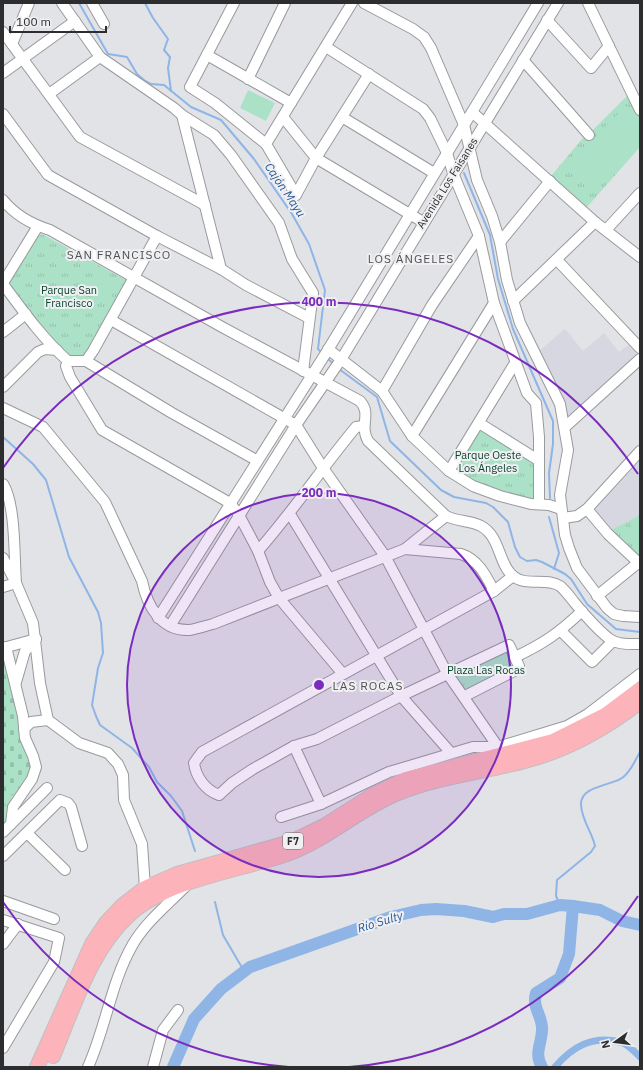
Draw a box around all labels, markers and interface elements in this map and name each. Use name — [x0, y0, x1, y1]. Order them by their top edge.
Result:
scale bar — [10, 8, 106, 34]
text: 100 m — [16, 14, 51, 29]
street label: Avenida Los Faisanes — [413, 135, 481, 231]
water label: Cajón Mayu — [262, 160, 309, 220]
district label: SAN FRANCISCO — [67, 247, 171, 262]
district label: LOS ÁNGELES — [368, 251, 454, 266]
park label: Parque San Francisco — [41, 283, 97, 310]
text: 400 m — [301, 294, 337, 309]
park label: Parque Oeste Los Ángeles — [455, 448, 521, 475]
text: 200 m — [301, 485, 337, 500]
park label: Plaza Las Rocas — [447, 663, 525, 677]
centre of rings — [312, 678, 326, 692]
district label: LAS ROCAS — [333, 678, 403, 693]
road number: F7 — [283, 833, 303, 849]
water label: Río Sulty — [355, 907, 405, 936]
north arrow — [595, 1022, 635, 1062]
text: N — [598, 1039, 613, 1050]

